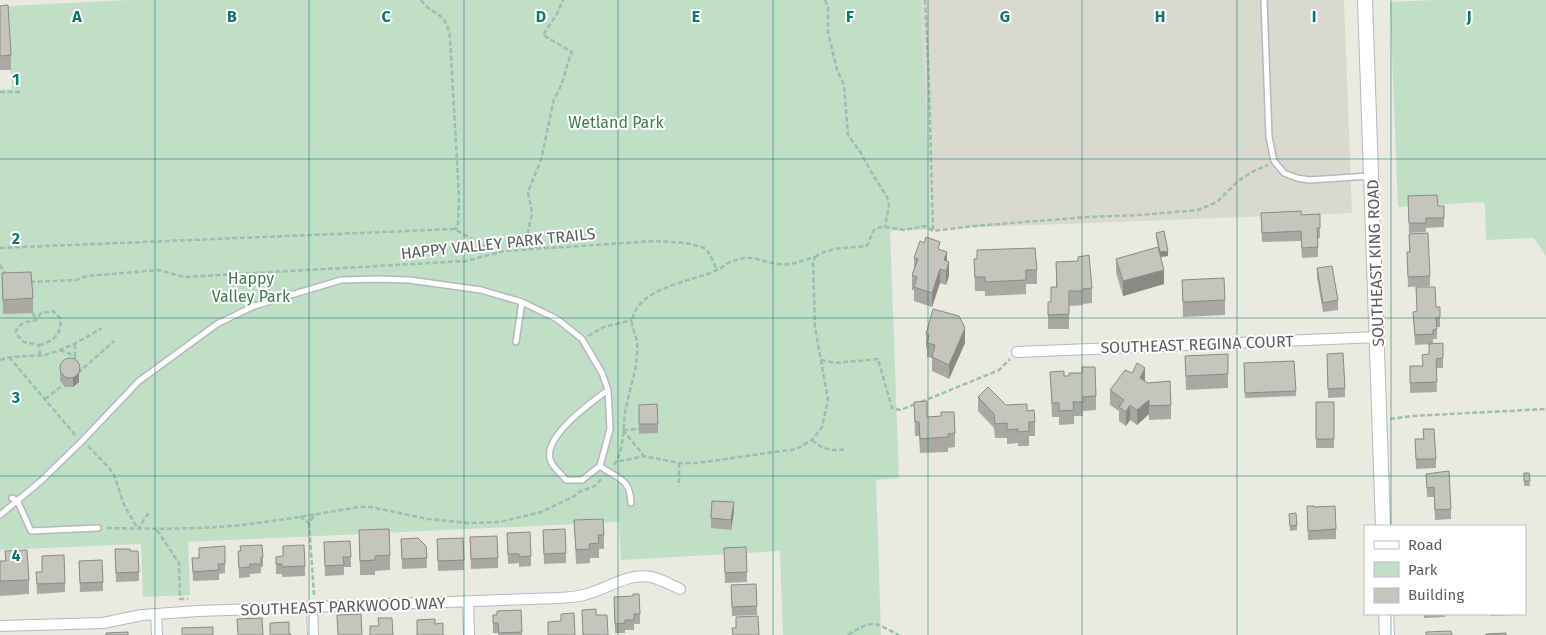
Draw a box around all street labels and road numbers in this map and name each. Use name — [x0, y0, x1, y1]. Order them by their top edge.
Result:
street label: SOUTHEAST KING ROAD — [1363, 179, 1388, 347]
street label: HAPPY VALLEY PARK TRAILS — [400, 224, 597, 263]
street label: SOUTHEAST REGINA COURT — [1100, 332, 1295, 357]
street label: SOUTHEAST PARKWOOD WAY — [240, 593, 446, 620]

